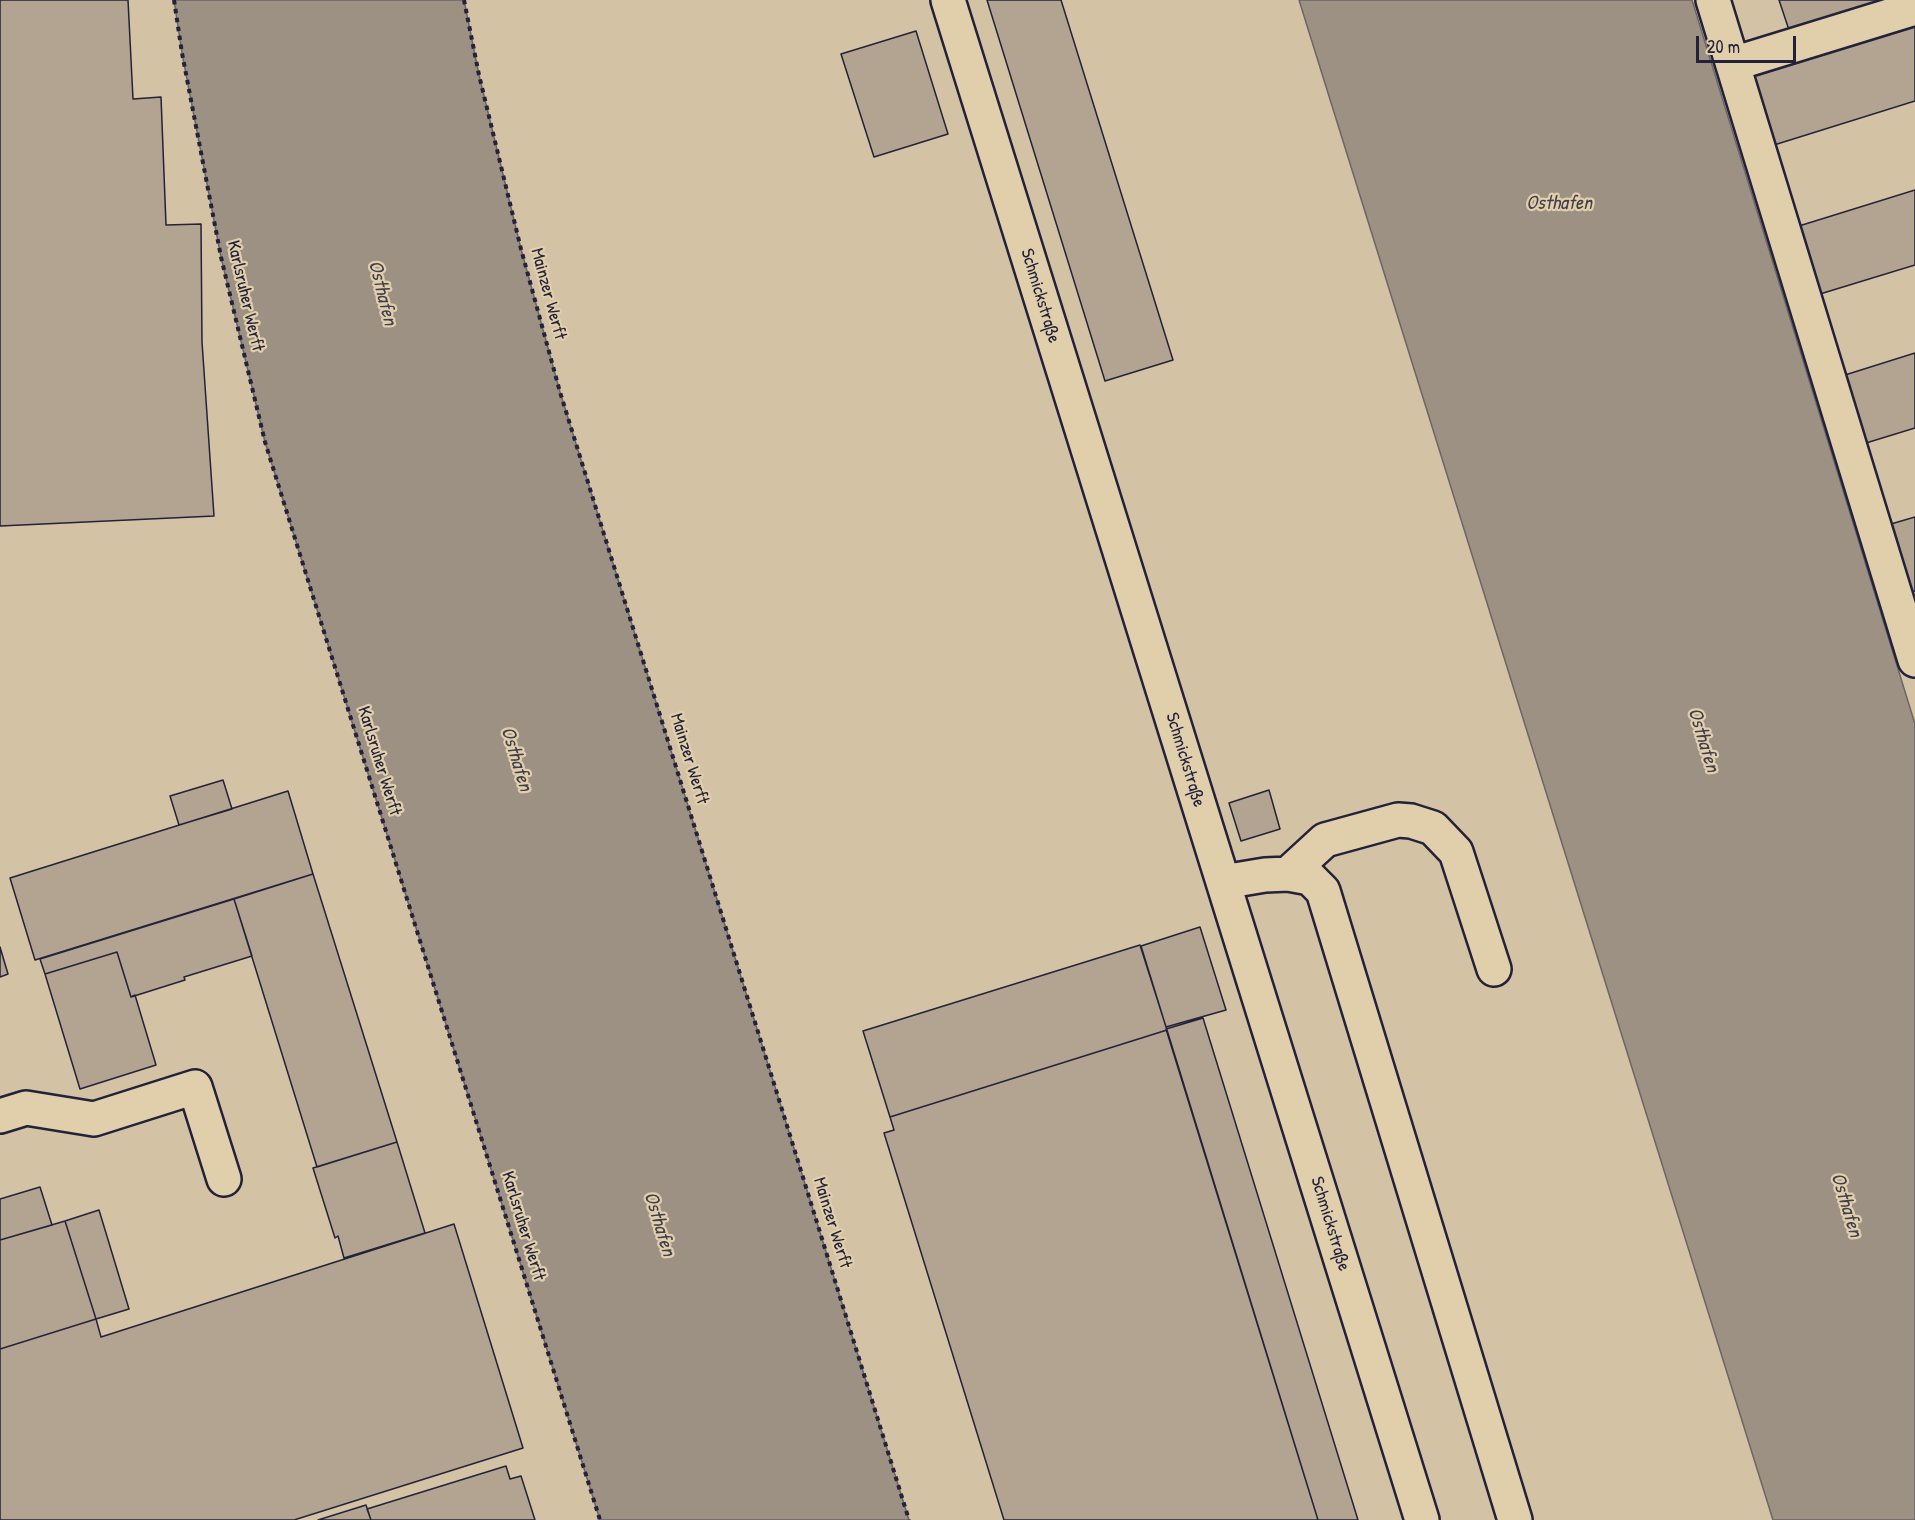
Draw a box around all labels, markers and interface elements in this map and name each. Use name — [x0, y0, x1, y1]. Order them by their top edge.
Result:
scale bar — [1699, 24, 1800, 62]
text: 20 m — [1707, 34, 1740, 59]
water label: Osthafen — [1526, 192, 1592, 216]
street label: Karlsruher Werft — [222, 239, 268, 353]
street label: Mainzer Werft — [525, 246, 571, 342]
street label: Schmickstraße — [1015, 246, 1065, 346]
water label: Osthafen — [362, 258, 402, 328]
street label: Karlsruher Werft — [352, 704, 406, 818]
water label: Osthafen — [1682, 705, 1724, 775]
street label: Schmickstraße — [1160, 710, 1210, 810]
street label: Mainzer Werft — [665, 711, 713, 807]
water label: Osthafen — [495, 724, 537, 794]
street label: Karlsruher Werft — [496, 1169, 550, 1283]
water label: Osthafen — [1825, 1170, 1867, 1240]
street label: Schmickstraße — [1305, 1174, 1355, 1274]
street label: Mainzer Werft — [808, 1175, 856, 1271]
water label: Osthafen — [638, 1189, 680, 1259]

